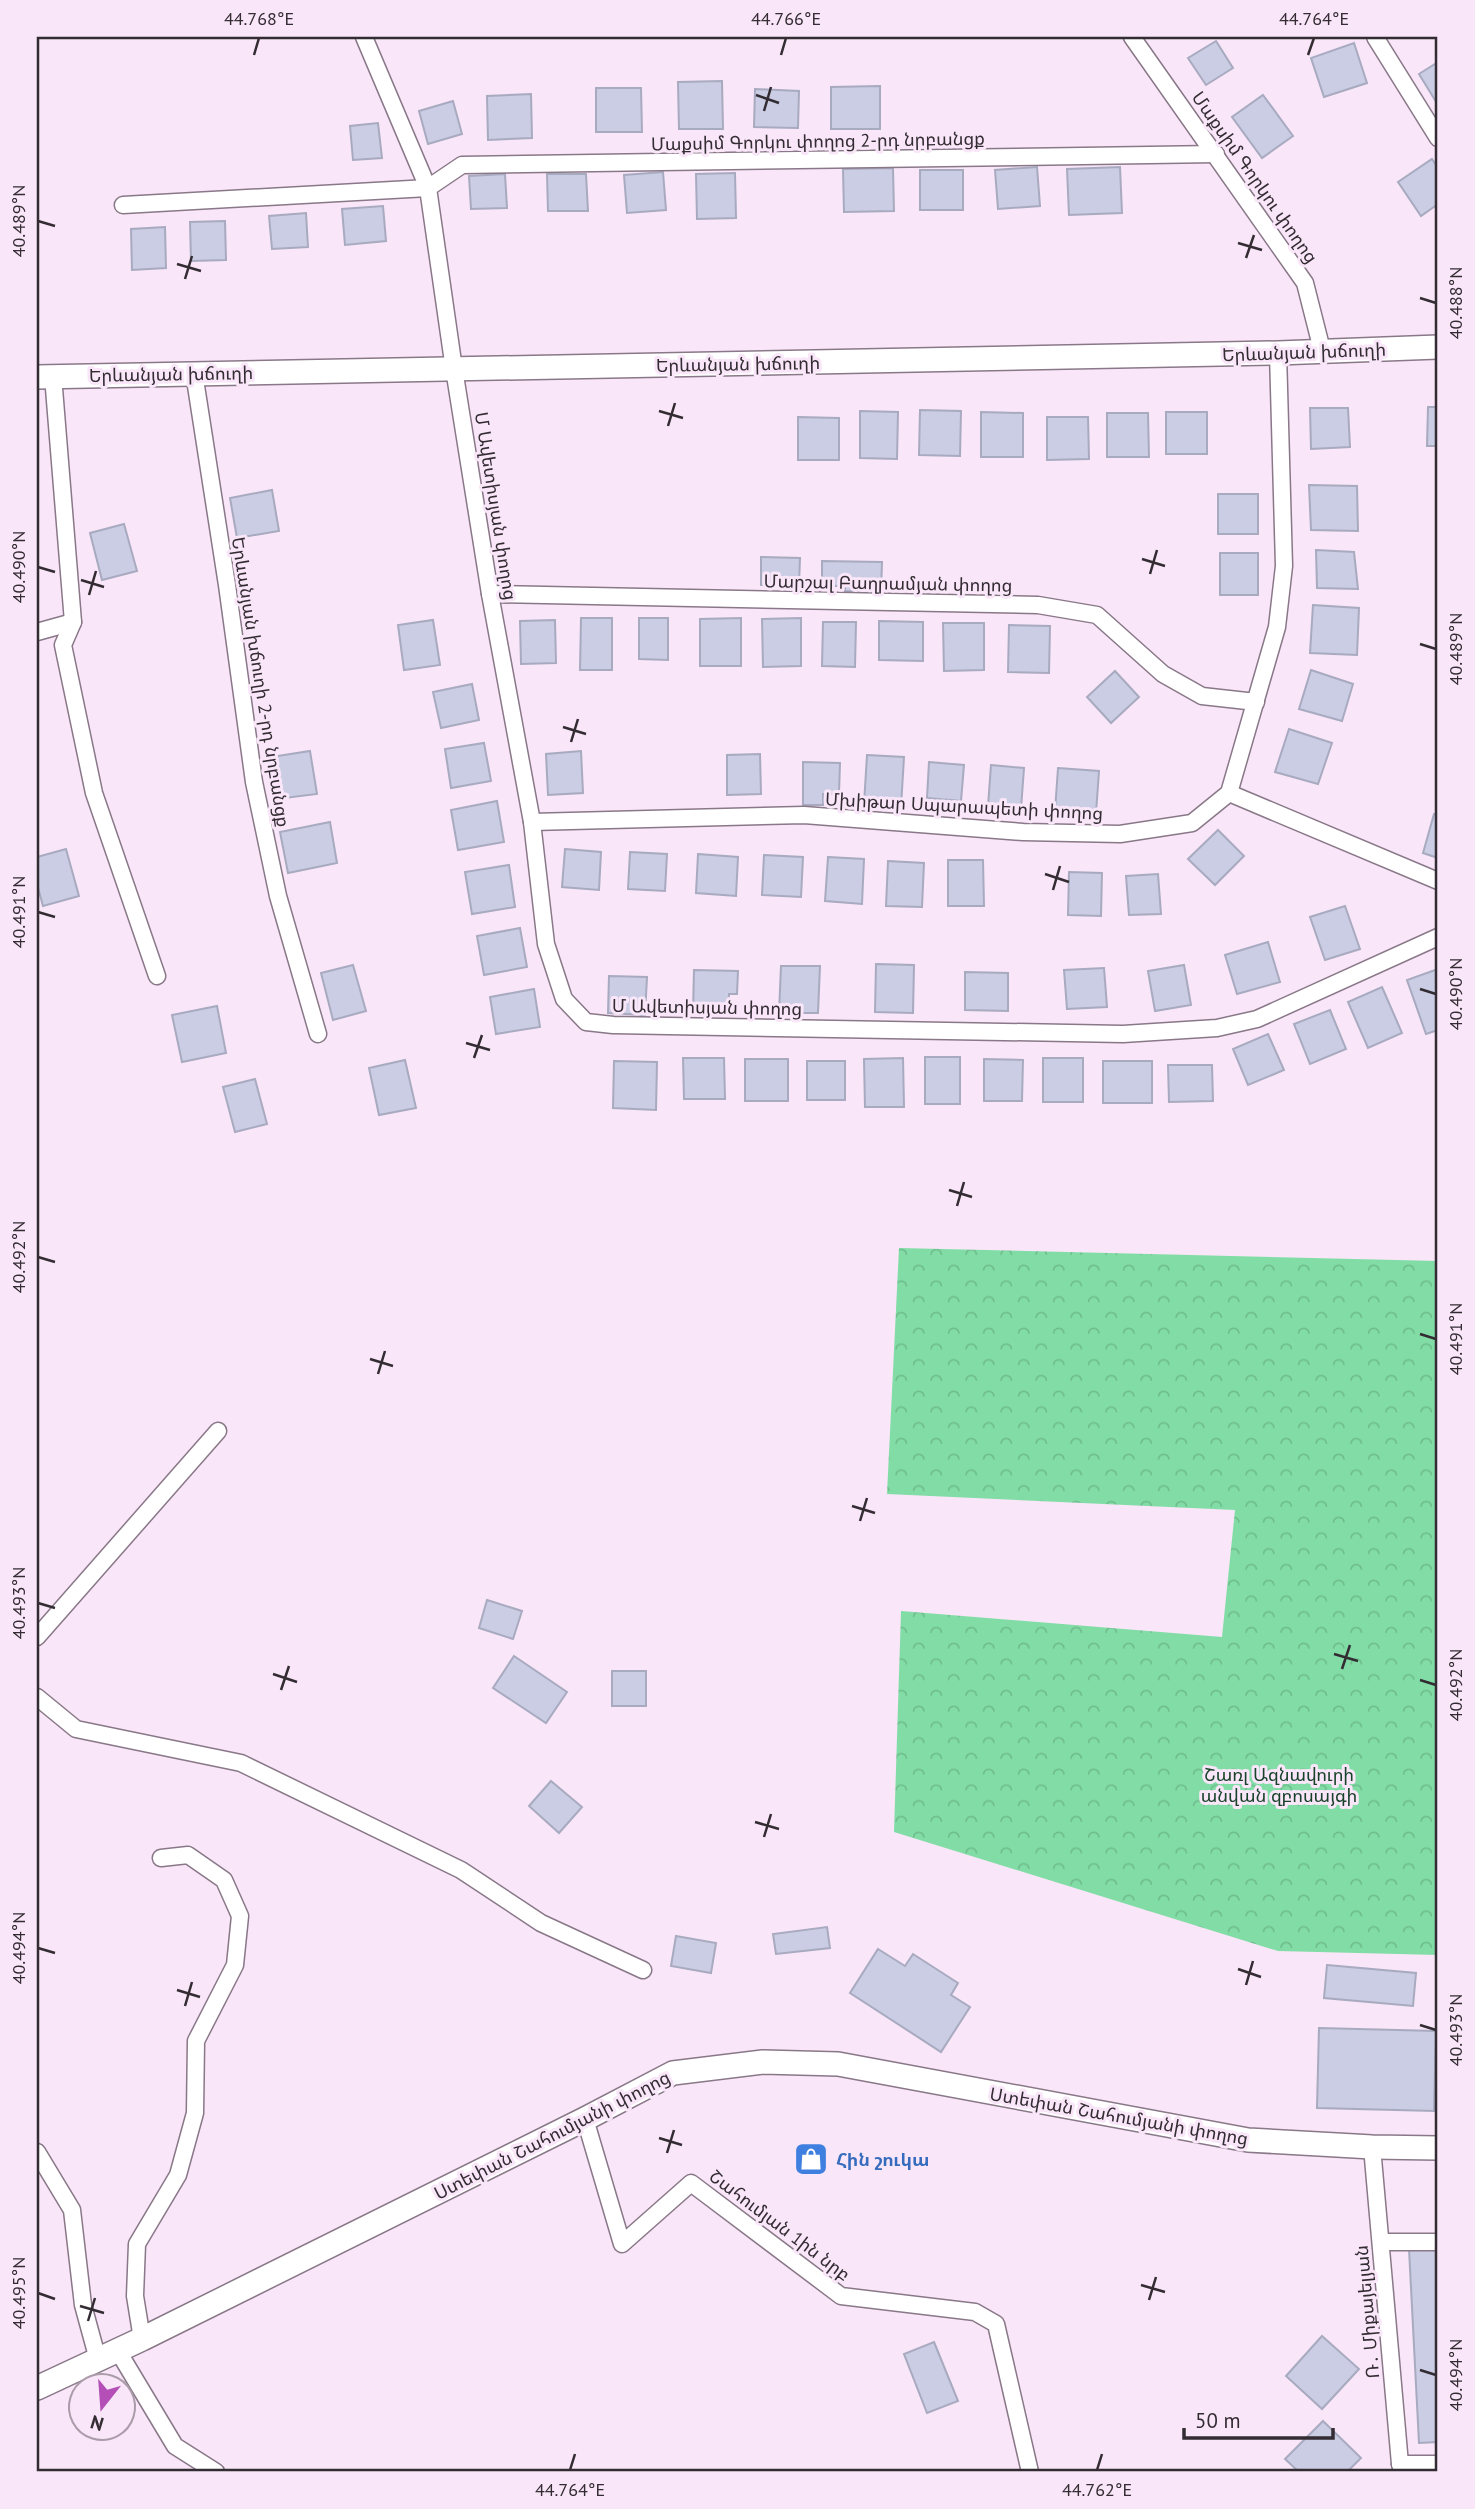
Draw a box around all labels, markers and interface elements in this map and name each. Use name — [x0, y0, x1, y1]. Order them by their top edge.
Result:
text: 44.768°E — [224, 7, 294, 30]
text: 44.766°E — [751, 7, 821, 30]
text: 44.764°E — [1279, 7, 1349, 30]
street label: Մաքսիմ Գորկու փողոց — [1187, 87, 1323, 267]
street label: Մաքսիմ Գորկու փողոց 2-րդ նրբանցք — [651, 127, 985, 155]
text: 40.489°N — [7, 185, 30, 257]
text: 40.488°N — [1444, 267, 1467, 339]
street label: Երևանյան խճուղի — [1222, 338, 1386, 366]
street label: Երևանյան խճուղի — [656, 351, 820, 377]
street label: Երևանյան խճուղի — [89, 361, 253, 387]
street label: Մ Ավետիսյան փողոց — [470, 410, 522, 602]
text: 40.490°N — [7, 531, 30, 603]
street label: Երևանյան խճուղի 2-րդ նրբանցք — [227, 535, 295, 829]
street label: Մարշալ Բաղրամյան փողոց — [763, 569, 1013, 597]
text: 40.489°N — [1444, 613, 1467, 685]
street label: Մխիթար Սպարապետի փողոց — [824, 787, 1104, 825]
text: 40.491°N — [7, 876, 30, 948]
text: 40.490°N — [1444, 958, 1467, 1030]
street label: Մ Ավետիսյան փողոց — [612, 994, 802, 1020]
text: 40.492°N — [7, 1221, 30, 1293]
text: 40.491°N — [1444, 1303, 1467, 1375]
text: 40.493°N — [7, 1567, 30, 1639]
text: 40.492°N — [1444, 1649, 1467, 1721]
park label: Շառլ Ազնավուրի անվան զբոսայգի — [1201, 1763, 1357, 1807]
text: 40.494°N — [7, 1912, 30, 1984]
text: 40.493°N — [1444, 1994, 1467, 2066]
street label: Ստեփան Շահումյանի փողոց — [430, 2065, 674, 2205]
street label: Ստեփան Շահումյանի փողոց — [988, 2082, 1250, 2150]
shop icon: Հին շուկա — [792, 2140, 830, 2178]
place label: Հին շուկա — [836, 2148, 930, 2171]
street label: Շահումյան 1ին նրբ — [705, 2164, 855, 2286]
street label: Ռ․ Միքայելյան — [1350, 2244, 1384, 2380]
text: 40.495°N — [7, 2257, 30, 2329]
text: 40.494°N — [1444, 2339, 1467, 2411]
north arrow — [66, 2372, 136, 2442]
scale bar — [1184, 2397, 1333, 2441]
text: 50 m — [1195, 2407, 1241, 2434]
text: N — [88, 2410, 107, 2437]
text: 44.764°E — [535, 2478, 605, 2501]
text: 44.762°E — [1062, 2478, 1132, 2501]

